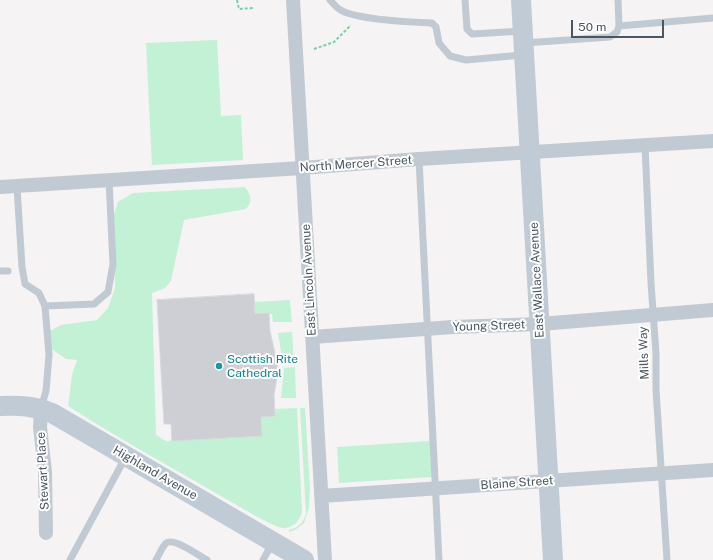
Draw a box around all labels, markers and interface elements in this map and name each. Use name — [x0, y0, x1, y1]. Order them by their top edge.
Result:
scale bar — [573, 12, 666, 38]
text: 50 m — [578, 20, 606, 34]
street label: North Mercer Street — [299, 153, 413, 175]
street label: East Wallace Avenue — [527, 222, 547, 338]
street label: East Lincoln Avenue — [299, 224, 319, 336]
street label: Young Street — [452, 318, 526, 334]
street label: Mills Way — [636, 326, 652, 380]
place label: Scottish Rite Cathedral — [227, 352, 298, 380]
marker: Scottish Rite Cathedral — [214, 361, 224, 371]
street label: Stewart Place — [34, 432, 52, 510]
street label: Highland Avenue — [110, 443, 200, 503]
street label: Blaine Street — [480, 473, 554, 493]

